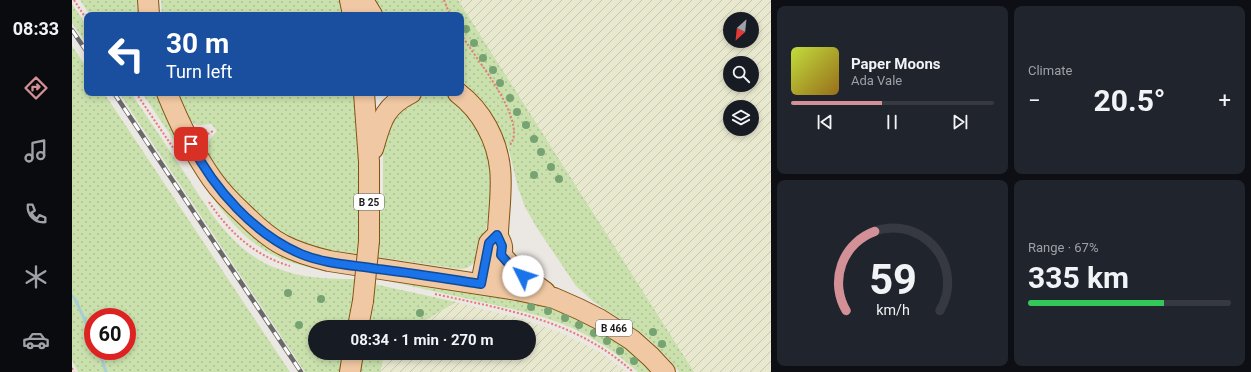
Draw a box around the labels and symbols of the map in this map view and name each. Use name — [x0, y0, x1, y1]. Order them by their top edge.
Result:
north arrow — [723, 12, 759, 48]
pin — [174, 127, 208, 161]
road number: B 25 — [354, 194, 384, 210]
position arrow — [502, 255, 544, 297]
speed limit sign: 60 — [84, 308, 136, 360]
road number: B 466 — [596, 320, 632, 336]

